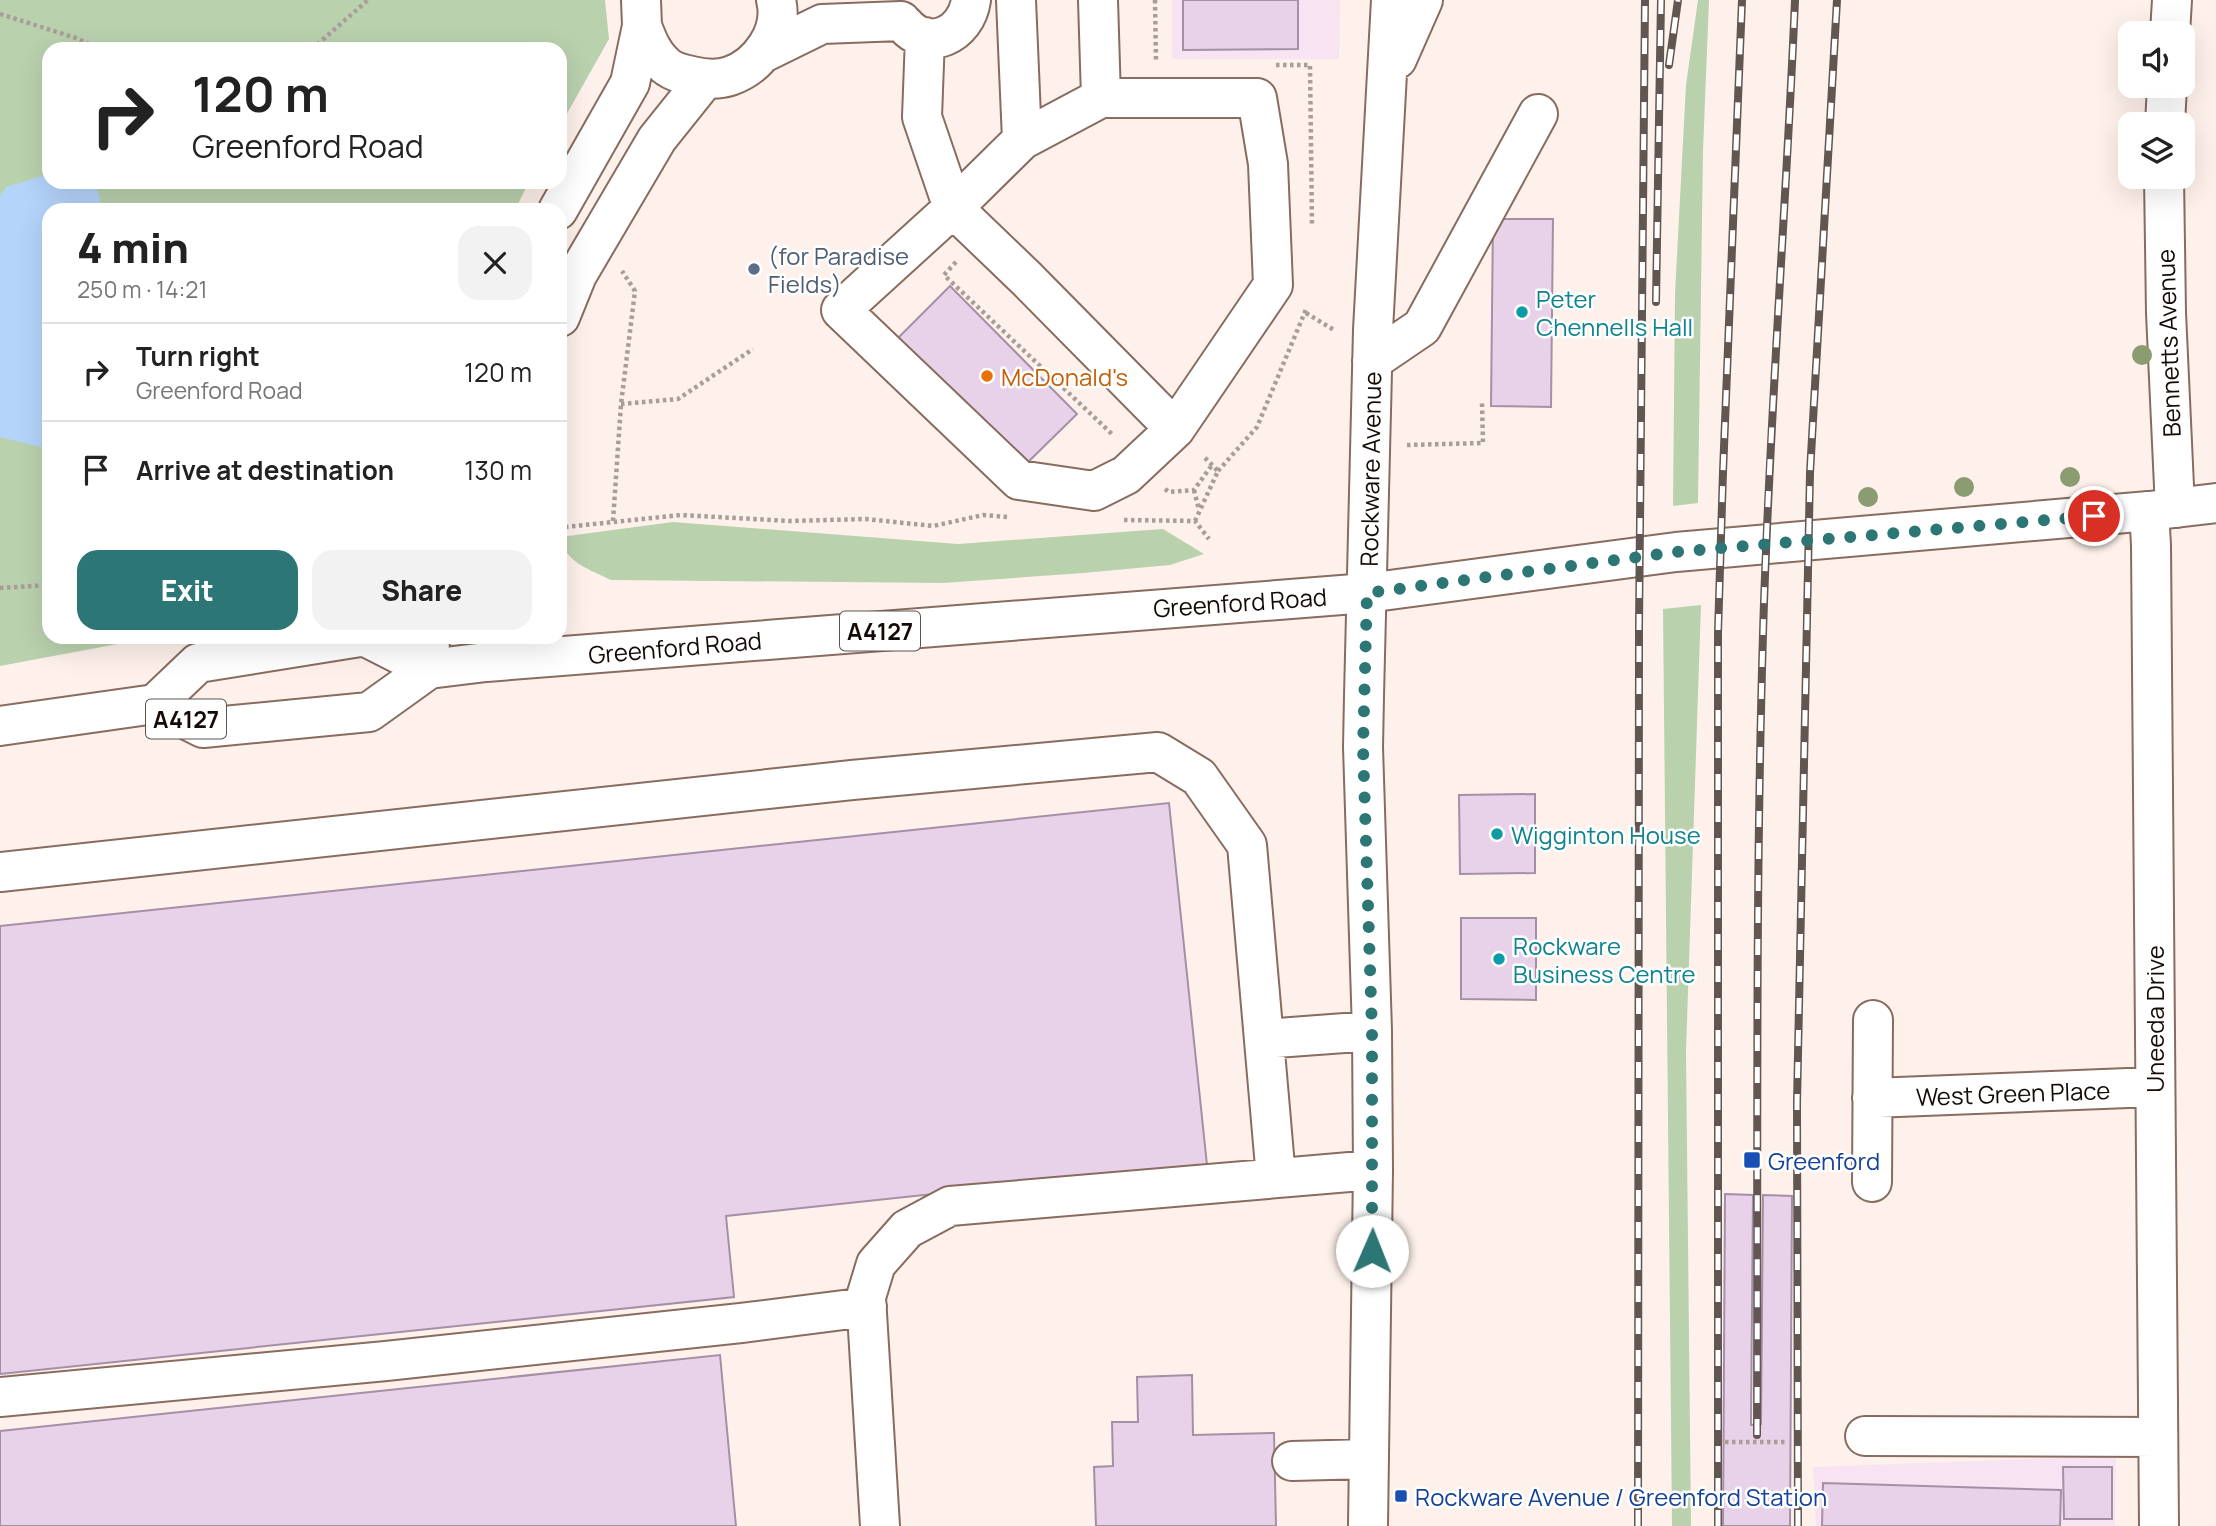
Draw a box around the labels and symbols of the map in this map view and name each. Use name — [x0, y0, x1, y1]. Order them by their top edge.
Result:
place label: (for Paradise Fields) — [768, 239, 909, 300]
street label: Bennetts Avenue — [2148, 248, 2188, 438]
marker: (for Paradise Fields) — [746, 261, 762, 277]
place label: Peter Chennells Hall — [1536, 282, 1693, 343]
marker: Peter Chennells Hall — [1514, 304, 1530, 320]
place label: McDonald's — [1001, 360, 1128, 393]
marker: McDonald's — [979, 368, 995, 384]
street label: Rockware Avenue — [1352, 371, 1388, 567]
pin — [2064, 486, 2124, 546]
street label: Greenford Road — [1152, 579, 1328, 625]
road number: A4127 — [840, 611, 920, 650]
street label: Greenford Road — [587, 623, 763, 671]
road number: A4127 — [146, 699, 226, 738]
place label: Wigginton House — [1511, 818, 1701, 851]
marker: Wigginton House — [1489, 826, 1505, 842]
place label: Rockware Business Centre — [1513, 929, 1696, 990]
street label: Uneeda Drive — [2138, 945, 2171, 1093]
marker: Rockware Business Centre — [1491, 951, 1507, 967]
street label: West Green Place — [1915, 1073, 2111, 1113]
place label: Greenford — [1768, 1144, 1880, 1177]
marker: Greenford — [1742, 1150, 1762, 1170]
position arrow — [1335, 1214, 1409, 1288]
place label: Rockware Avenue / Greenford Station — [1415, 1480, 1827, 1513]
marker: Rockware Avenue / Greenford Station — [1393, 1488, 1409, 1504]

